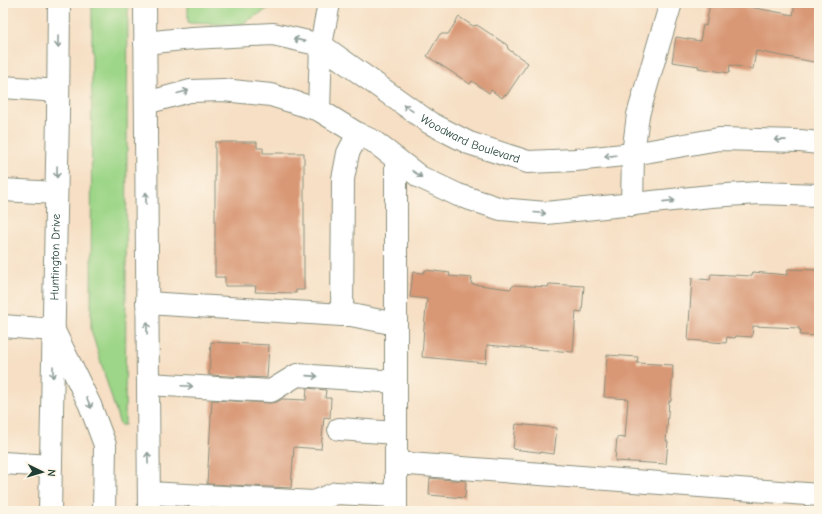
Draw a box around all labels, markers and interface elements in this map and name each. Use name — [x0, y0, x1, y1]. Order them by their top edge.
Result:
one-way arrow — [54, 35, 62, 48]
one-way arrow — [293, 36, 306, 43]
one-way arrow — [177, 88, 190, 96]
one-way arrow — [403, 104, 414, 112]
street label: Woodward Boulevard — [418, 111, 522, 166]
one-way arrow — [774, 136, 787, 144]
one-way arrow — [604, 153, 617, 160]
one-way arrow — [53, 165, 60, 178]
one-way arrow — [411, 170, 422, 178]
one-way arrow — [142, 192, 150, 205]
one-way arrow — [662, 197, 675, 204]
one-way arrow — [533, 209, 546, 216]
street label: Huntington Drive — [47, 214, 63, 300]
one-way arrow — [143, 322, 151, 335]
one-way arrow — [49, 365, 57, 378]
one-way arrow — [305, 373, 318, 380]
one-way arrow — [180, 383, 193, 390]
one-way arrow — [86, 396, 93, 408]
north arrow — [22, 452, 62, 492]
one-way arrow — [145, 452, 152, 465]
text: N — [45, 469, 58, 477]

